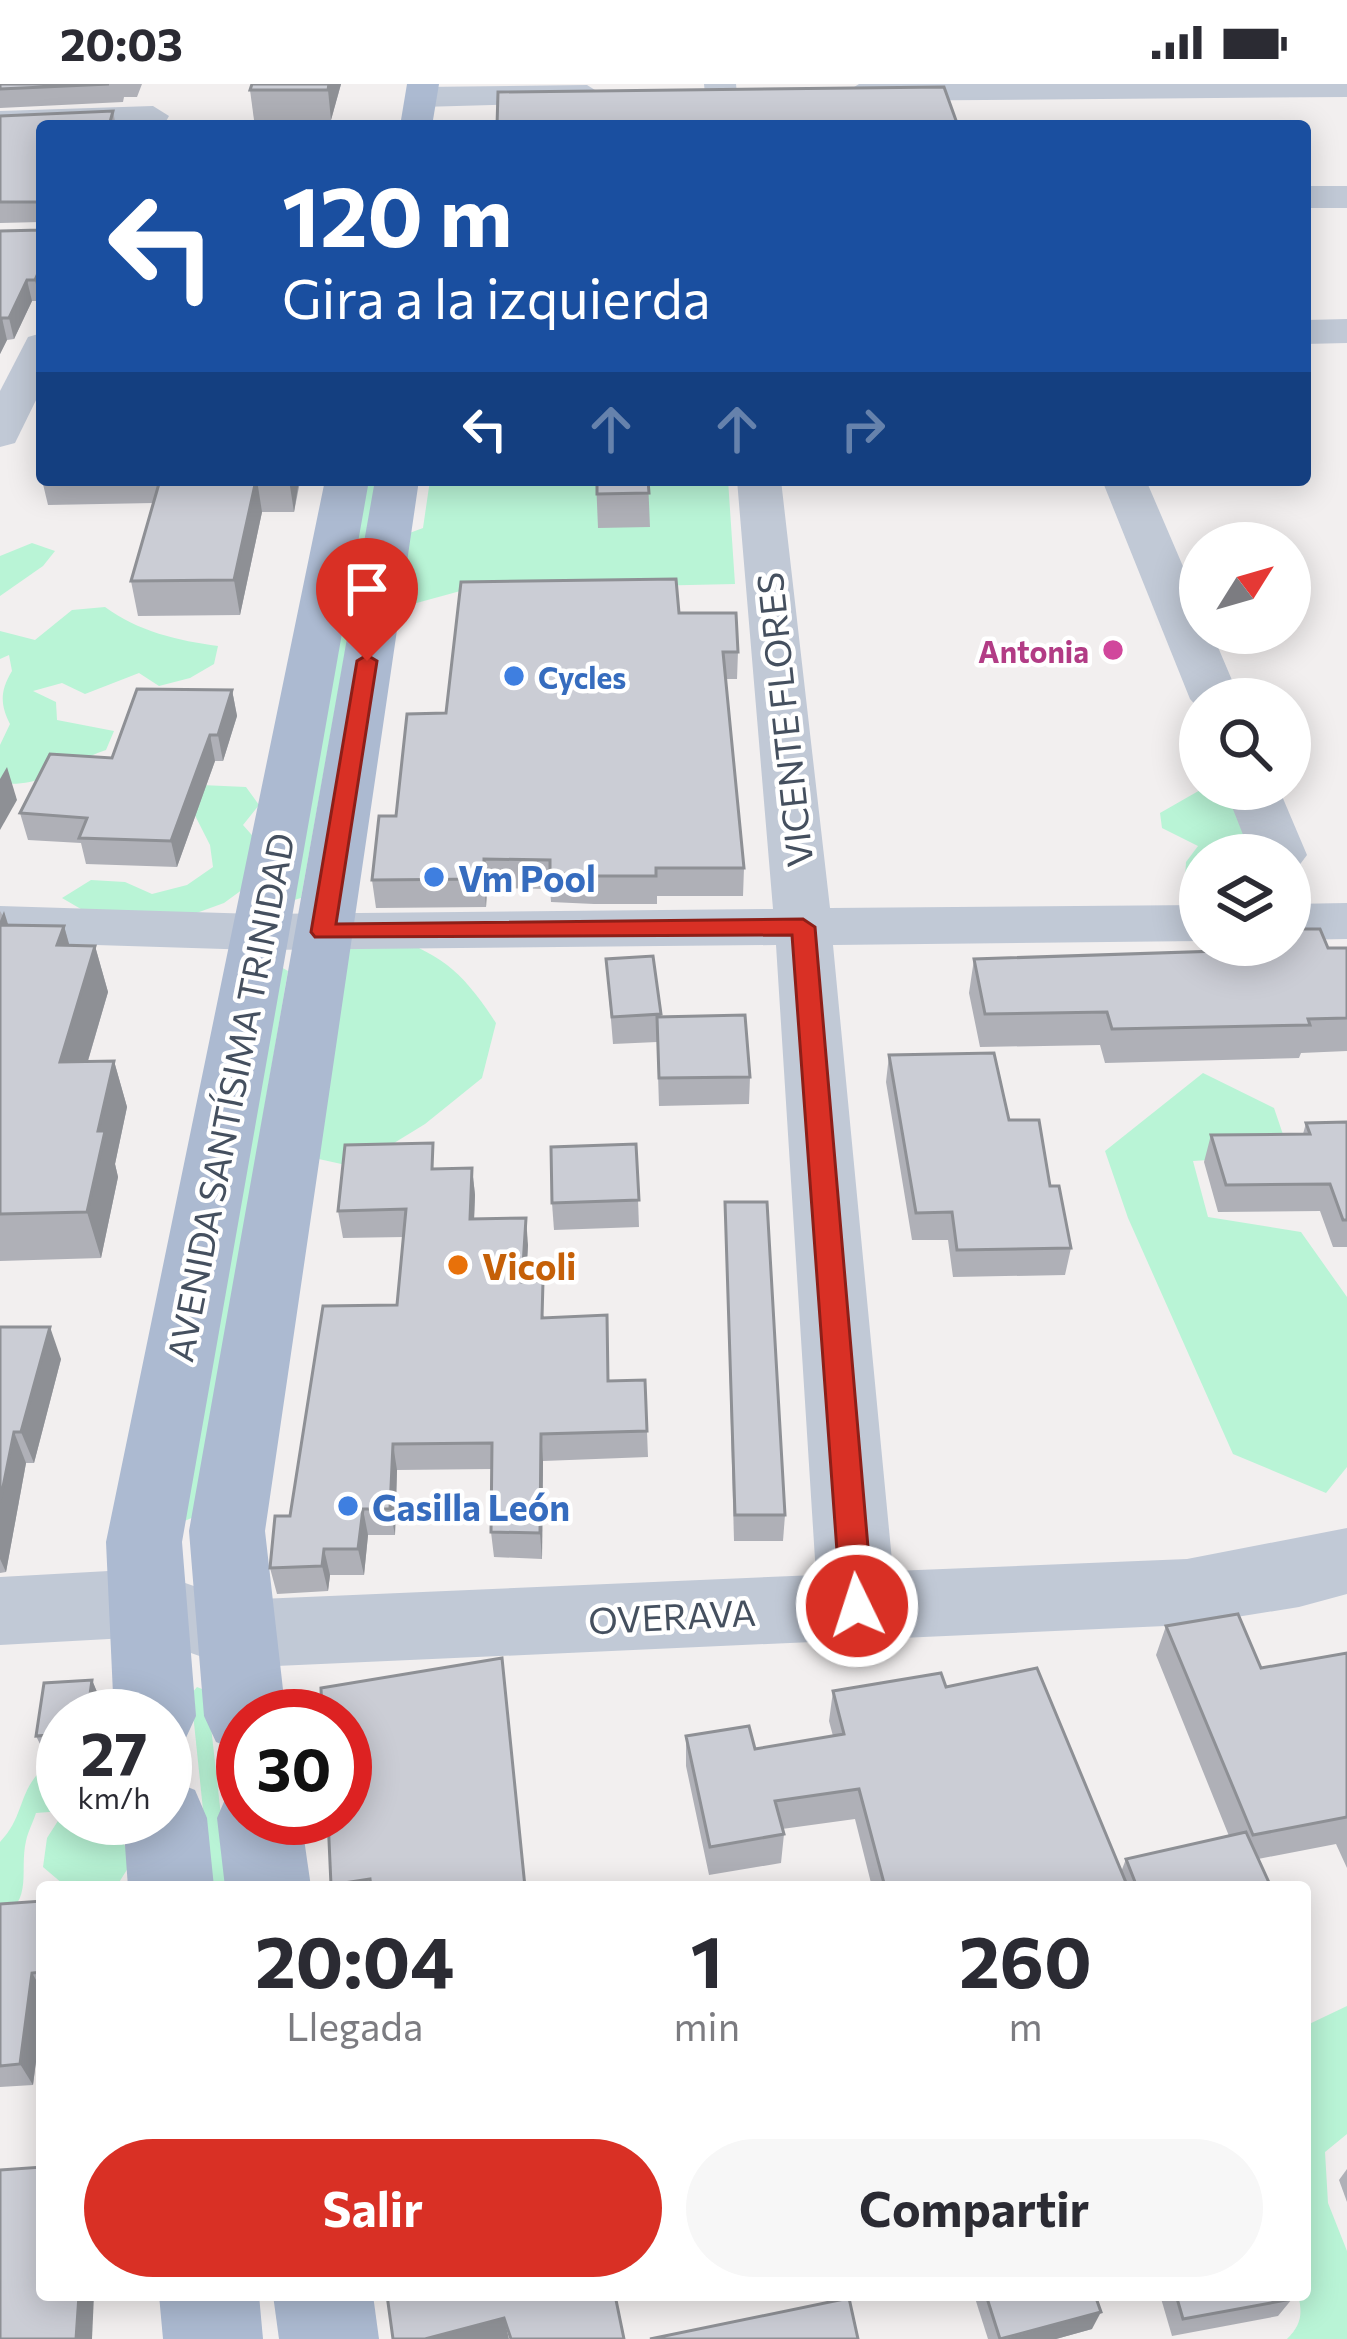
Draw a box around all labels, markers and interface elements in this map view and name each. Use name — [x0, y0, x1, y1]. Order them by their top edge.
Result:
text: 20:03 — [60, 15, 183, 70]
text: 120 m — [282, 162, 512, 264]
icon: left — [84, 168, 240, 324]
text: Gira a la izquierda — [282, 264, 711, 330]
icon: left — [452, 396, 518, 462]
icon: ahead — [578, 396, 644, 462]
icon: ahead — [704, 396, 770, 462]
icon: right — [830, 396, 896, 462]
north arrow — [1179, 522, 1311, 654]
map controls — [1179, 522, 1311, 966]
pin — [316, 538, 418, 661]
icon: arrive — [334, 556, 400, 622]
street label: VICENTE FLORES — [746, 571, 820, 869]
place label: Antonia — [978, 632, 1089, 669]
marker: Antonia — [1100, 637, 1126, 663]
place label: Cycles — [538, 658, 626, 695]
marker: Cycles — [501, 663, 527, 689]
button: search — [1179, 678, 1311, 810]
street label: AVENIDA SANTÍSIMA TRINIDAD — [156, 829, 302, 1365]
button: layers — [1179, 834, 1311, 966]
place label: Vm Pool — [458, 855, 596, 899]
marker: Vm Pool — [421, 864, 447, 890]
place label: Vicoli — [482, 1243, 576, 1287]
marker: Vicoli — [445, 1252, 471, 1278]
place label: Casilla León — [372, 1484, 570, 1528]
marker: Casilla León — [335, 1493, 361, 1519]
position arrow — [794, 1543, 920, 1669]
street label: OVERAVA — [587, 1589, 757, 1641]
speed limit sign: 30 — [216, 1689, 372, 1845]
text: 27 — [81, 1715, 147, 1788]
text: km/h — [78, 1778, 150, 1815]
text: 20:04 — [255, 1915, 455, 2003]
text: 1 — [691, 1915, 723, 2003]
text: 260 — [959, 1915, 1092, 2003]
text: Llegada — [286, 2001, 423, 2049]
text: min — [674, 2001, 740, 2049]
text: m — [1008, 2001, 1042, 2049]
button: Salir — [84, 2139, 662, 2277]
button: Compartir — [686, 2139, 1263, 2277]

